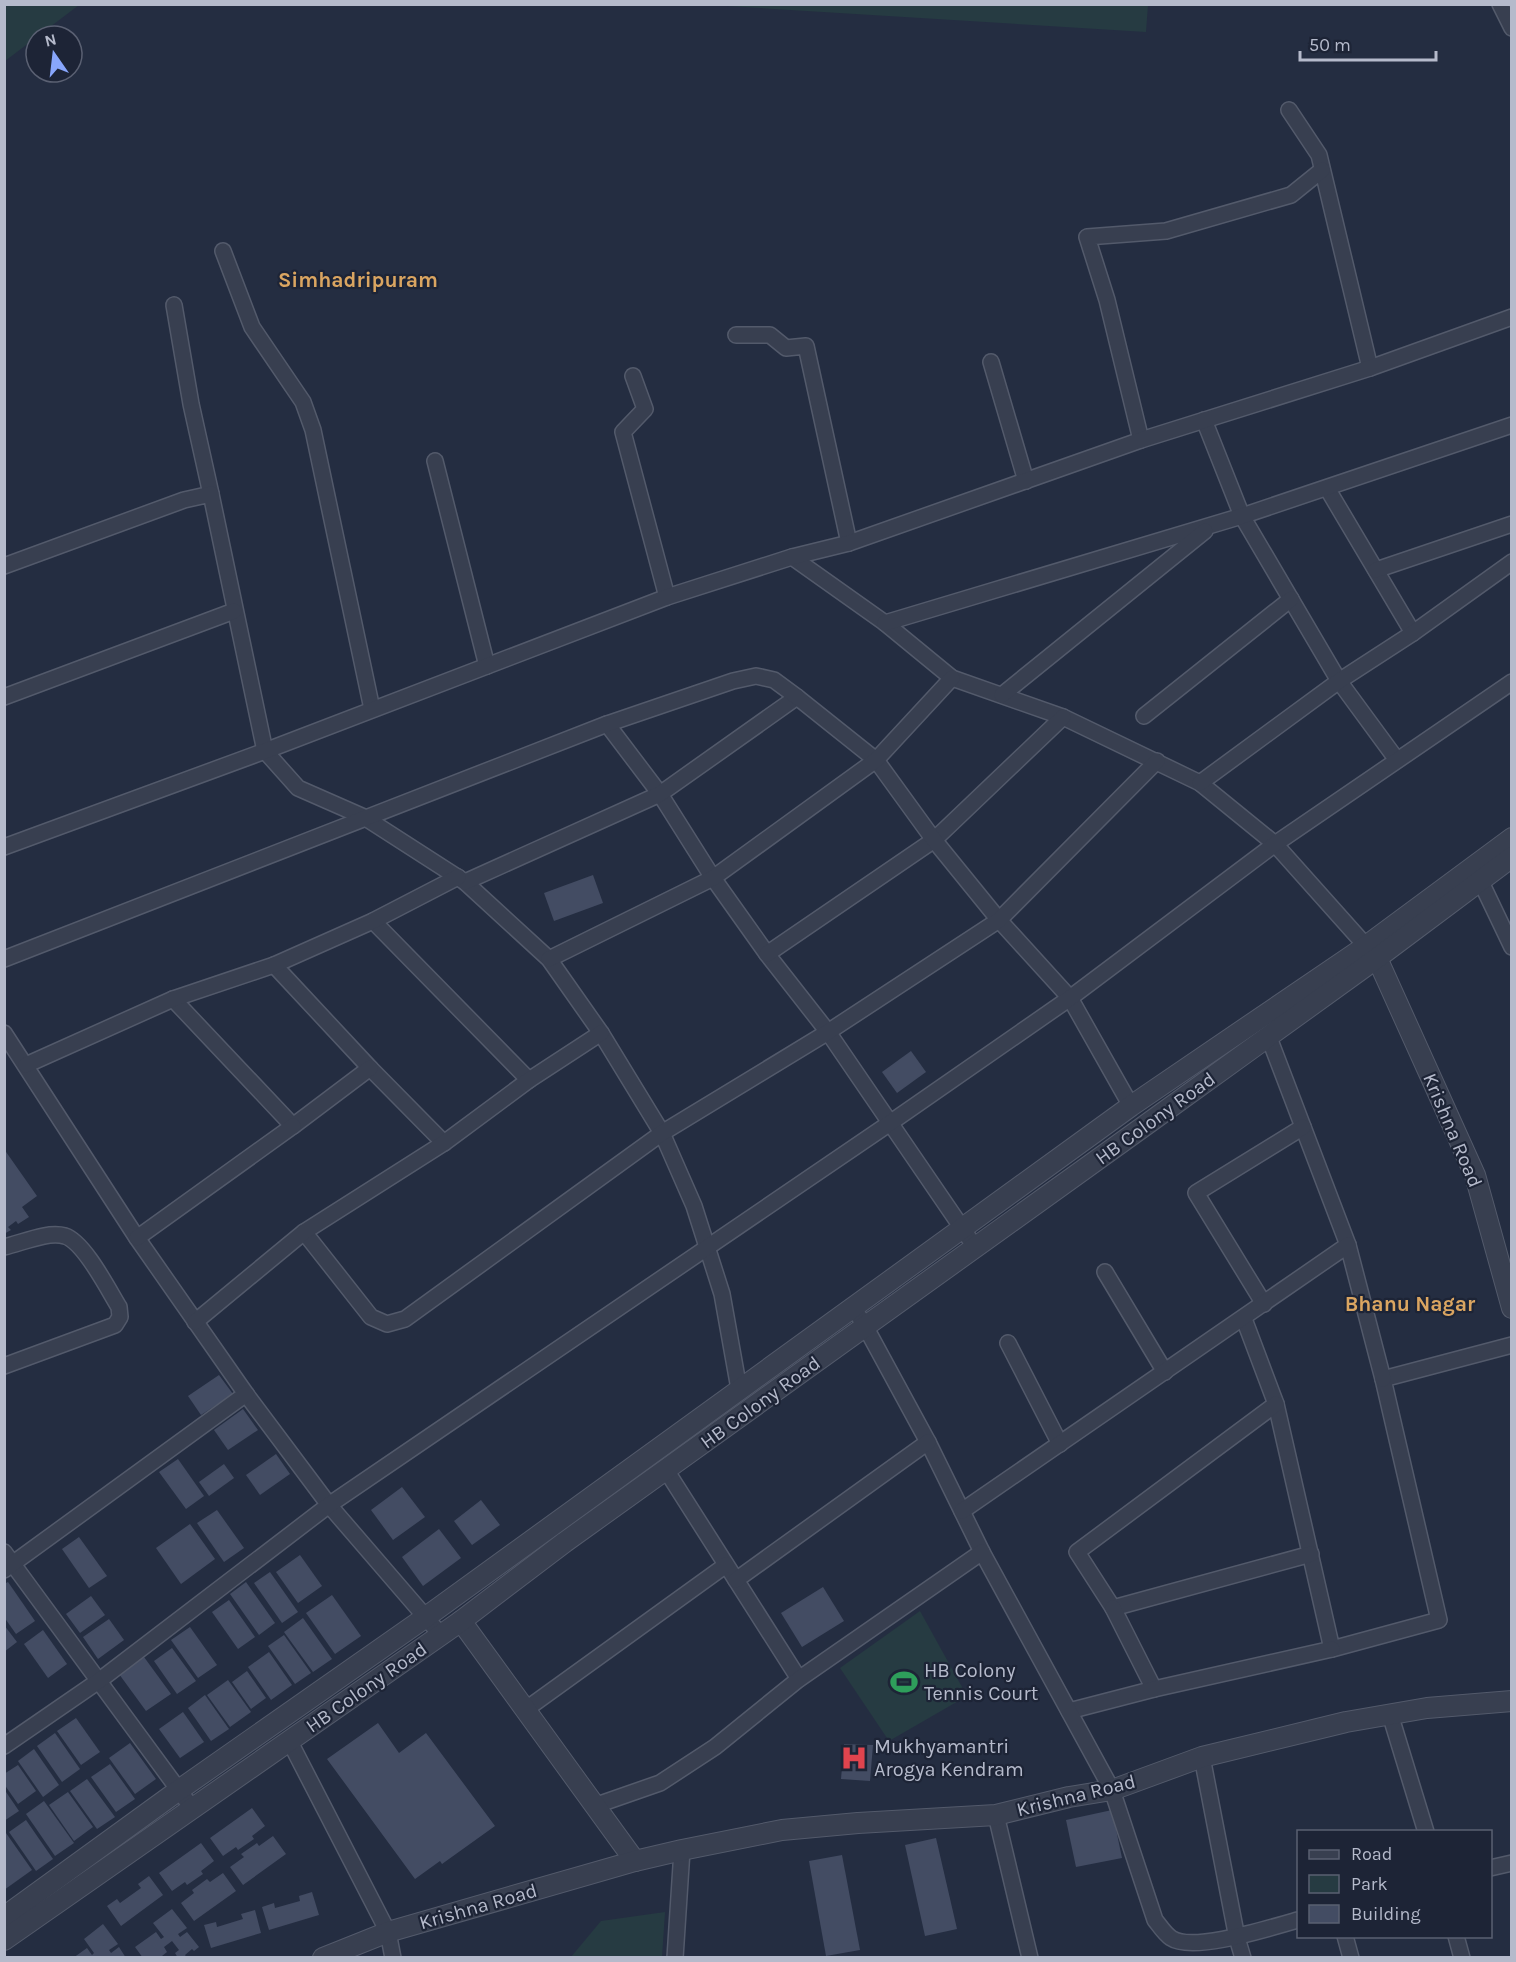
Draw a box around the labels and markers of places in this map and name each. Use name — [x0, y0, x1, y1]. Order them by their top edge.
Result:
place label: HB Colony Tennis Court — [924, 1659, 1039, 1705]
sports icon: HB Colony Tennis Court — [889, 1667, 919, 1697]
place label: Mukhyamantri Arogya Kendram — [874, 1735, 1024, 1781]
hospital icon: Mukhyamantri Arogya Kendram — [839, 1743, 869, 1773]

